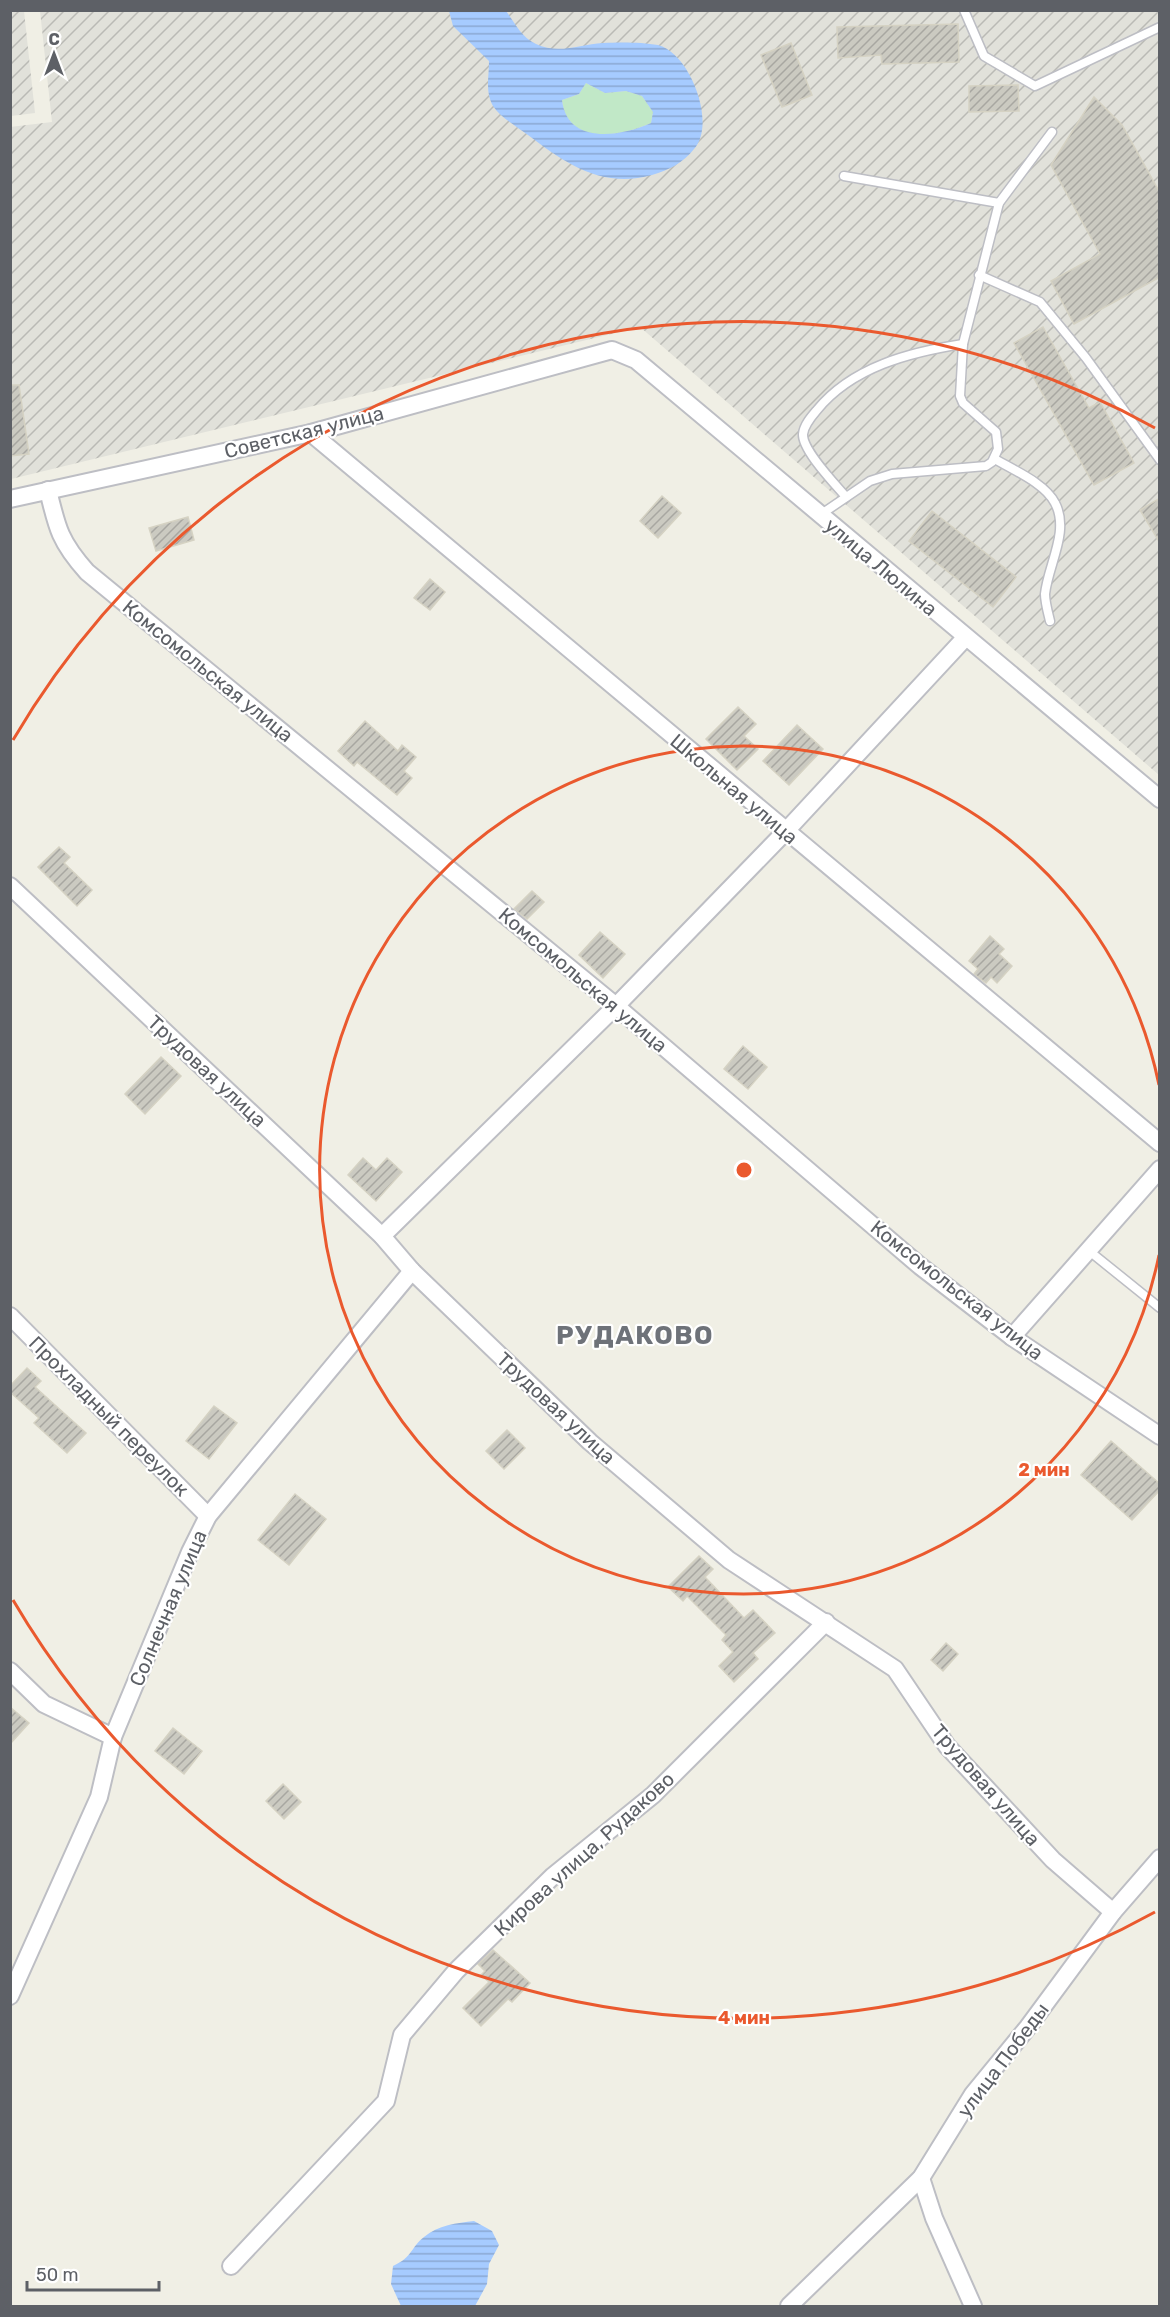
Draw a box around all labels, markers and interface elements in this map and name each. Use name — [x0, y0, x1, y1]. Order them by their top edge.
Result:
north arrow — [24, 24, 84, 84]
text: С — [48, 30, 60, 49]
street label: Советская улица — [222, 401, 386, 463]
street label: улица Люлина — [820, 513, 942, 621]
street label: Комсомольская улица — [118, 595, 298, 747]
street label: Школьная улица — [665, 729, 803, 849]
street label: Комсомольская улица — [494, 903, 672, 1057]
street label: Трудовая улица — [143, 1010, 271, 1132]
centre of rings — [734, 1160, 754, 1180]
street label: Комсомольская улица — [866, 1215, 1048, 1365]
district label: РУДАКОВО — [556, 1320, 714, 1351]
street label: Прохладный переулок — [24, 1331, 194, 1501]
street label: Трудовая улица — [492, 1347, 620, 1469]
text: 2 мин — [1018, 1459, 1070, 1481]
street label: Солнечная улица — [124, 1526, 212, 1690]
street label: Трудовая улица — [927, 1719, 1045, 1851]
street label: Кирова улица, Рудаково — [489, 1767, 679, 1941]
street label: улица Победы — [952, 1998, 1054, 2122]
text: 4 мин — [718, 2007, 770, 2029]
scale bar — [27, 2254, 159, 2292]
text: 50 m — [36, 2264, 79, 2286]

